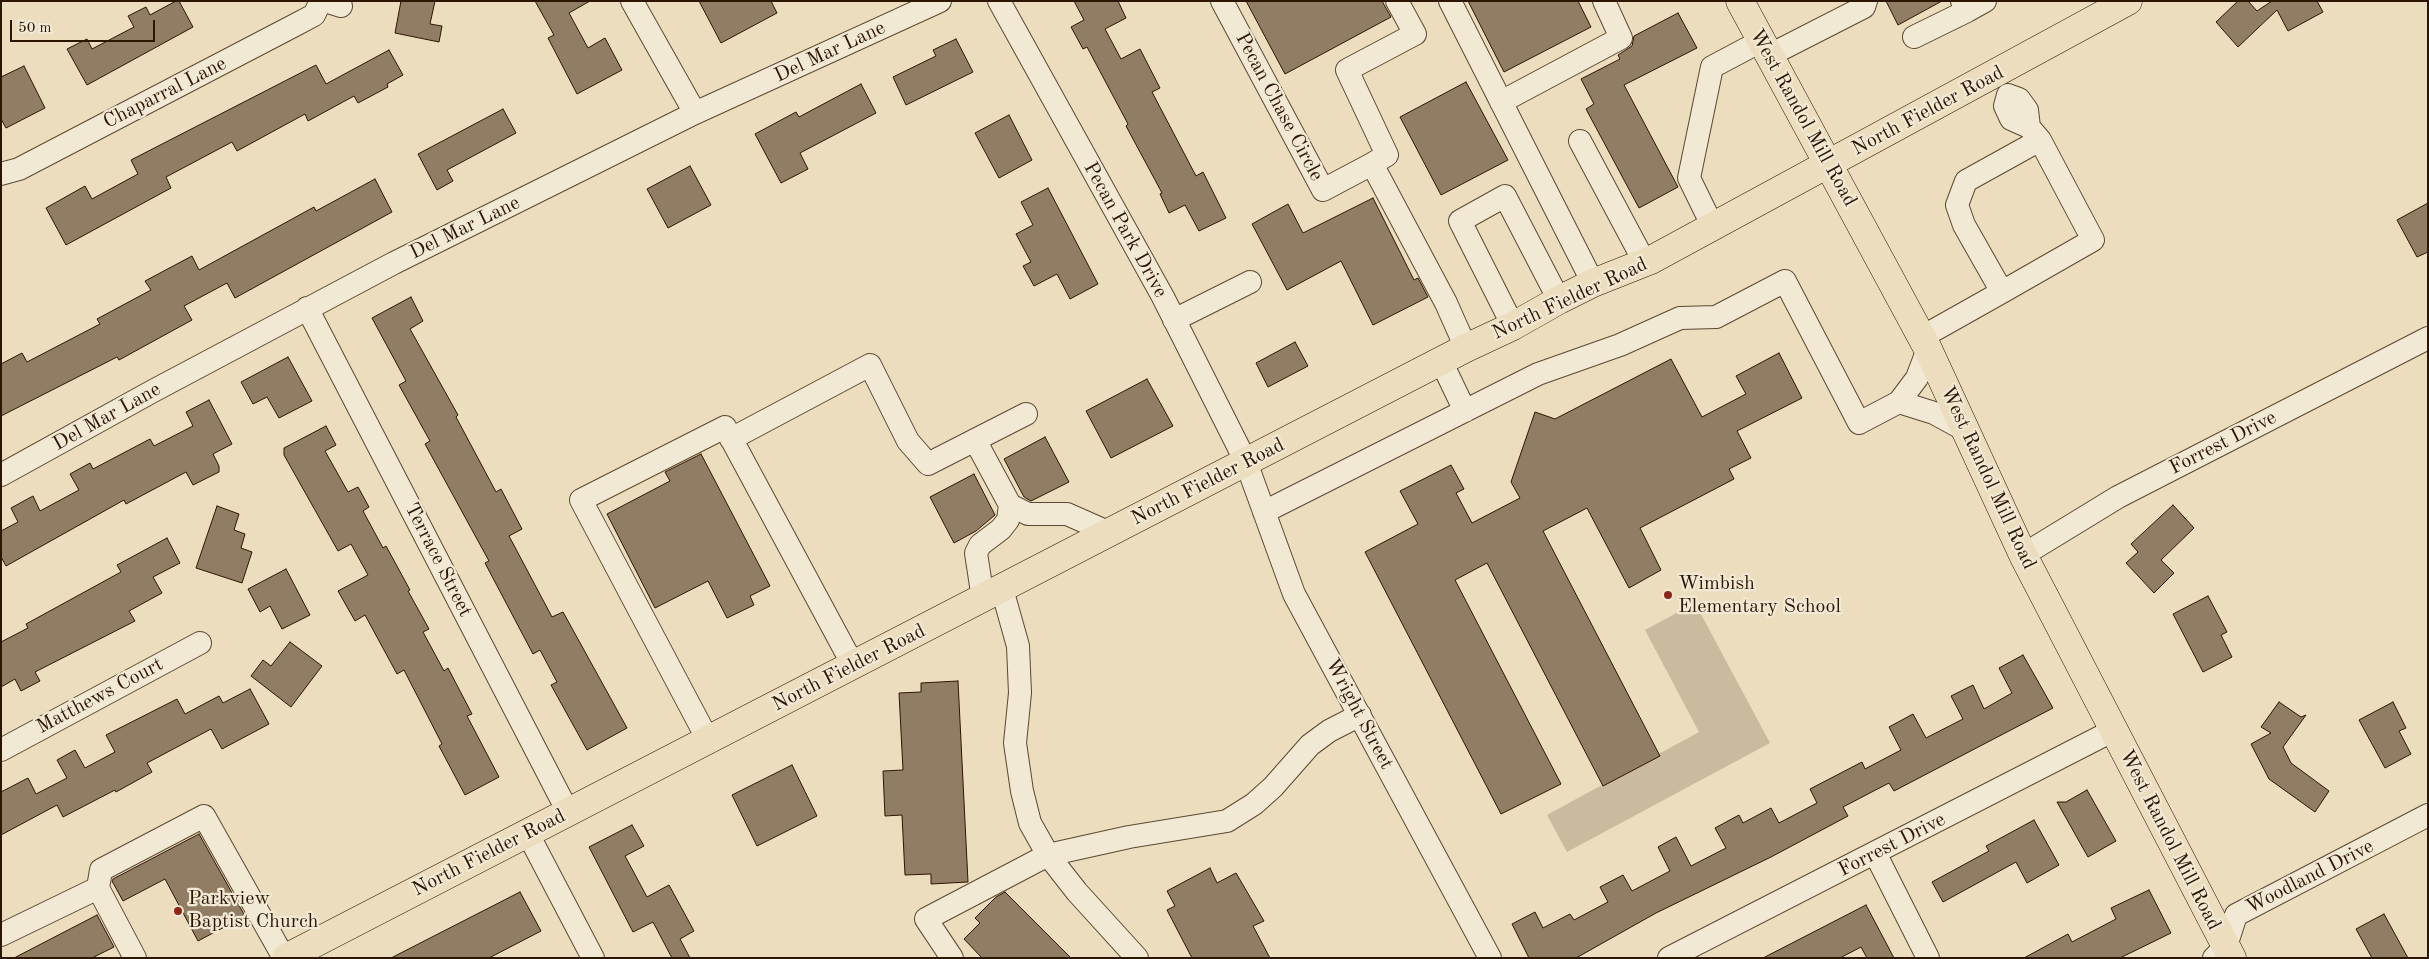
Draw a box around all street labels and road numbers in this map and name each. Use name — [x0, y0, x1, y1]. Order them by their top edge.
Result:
street label: Del Mar Lane — [771, 16, 889, 88]
street label: West Randol Mill Road — [1744, 25, 1862, 211]
street label: Pecan Chase Circle — [1230, 29, 1328, 185]
street label: Chaparral Lane — [99, 52, 231, 134]
street label: North Fielder Road — [1848, 61, 2008, 161]
street label: Pecan Park Drive — [1078, 158, 1172, 302]
street label: Del Mar Lane — [406, 191, 524, 265]
street label: North Fielder Road — [1489, 253, 1651, 345]
street label: Del Mar Lane — [49, 378, 165, 456]
street label: West Randol Mill Road — [1935, 383, 2041, 573]
street label: Forrest Drive — [2165, 406, 2281, 480]
street label: North Fielder Road — [1127, 433, 1289, 531]
street label: Terrace Street — [399, 499, 477, 621]
street label: North Fielder Road — [768, 619, 930, 717]
street label: Matthews Court — [33, 653, 167, 739]
street label: Wright Street — [1320, 654, 1398, 774]
street label: West Randol Mill Road — [2114, 746, 2226, 934]
street label: North Fielder Road — [408, 804, 570, 902]
street label: Forrest Drive — [1834, 808, 1950, 882]
street label: Woodland Drive — [2242, 835, 2378, 919]

